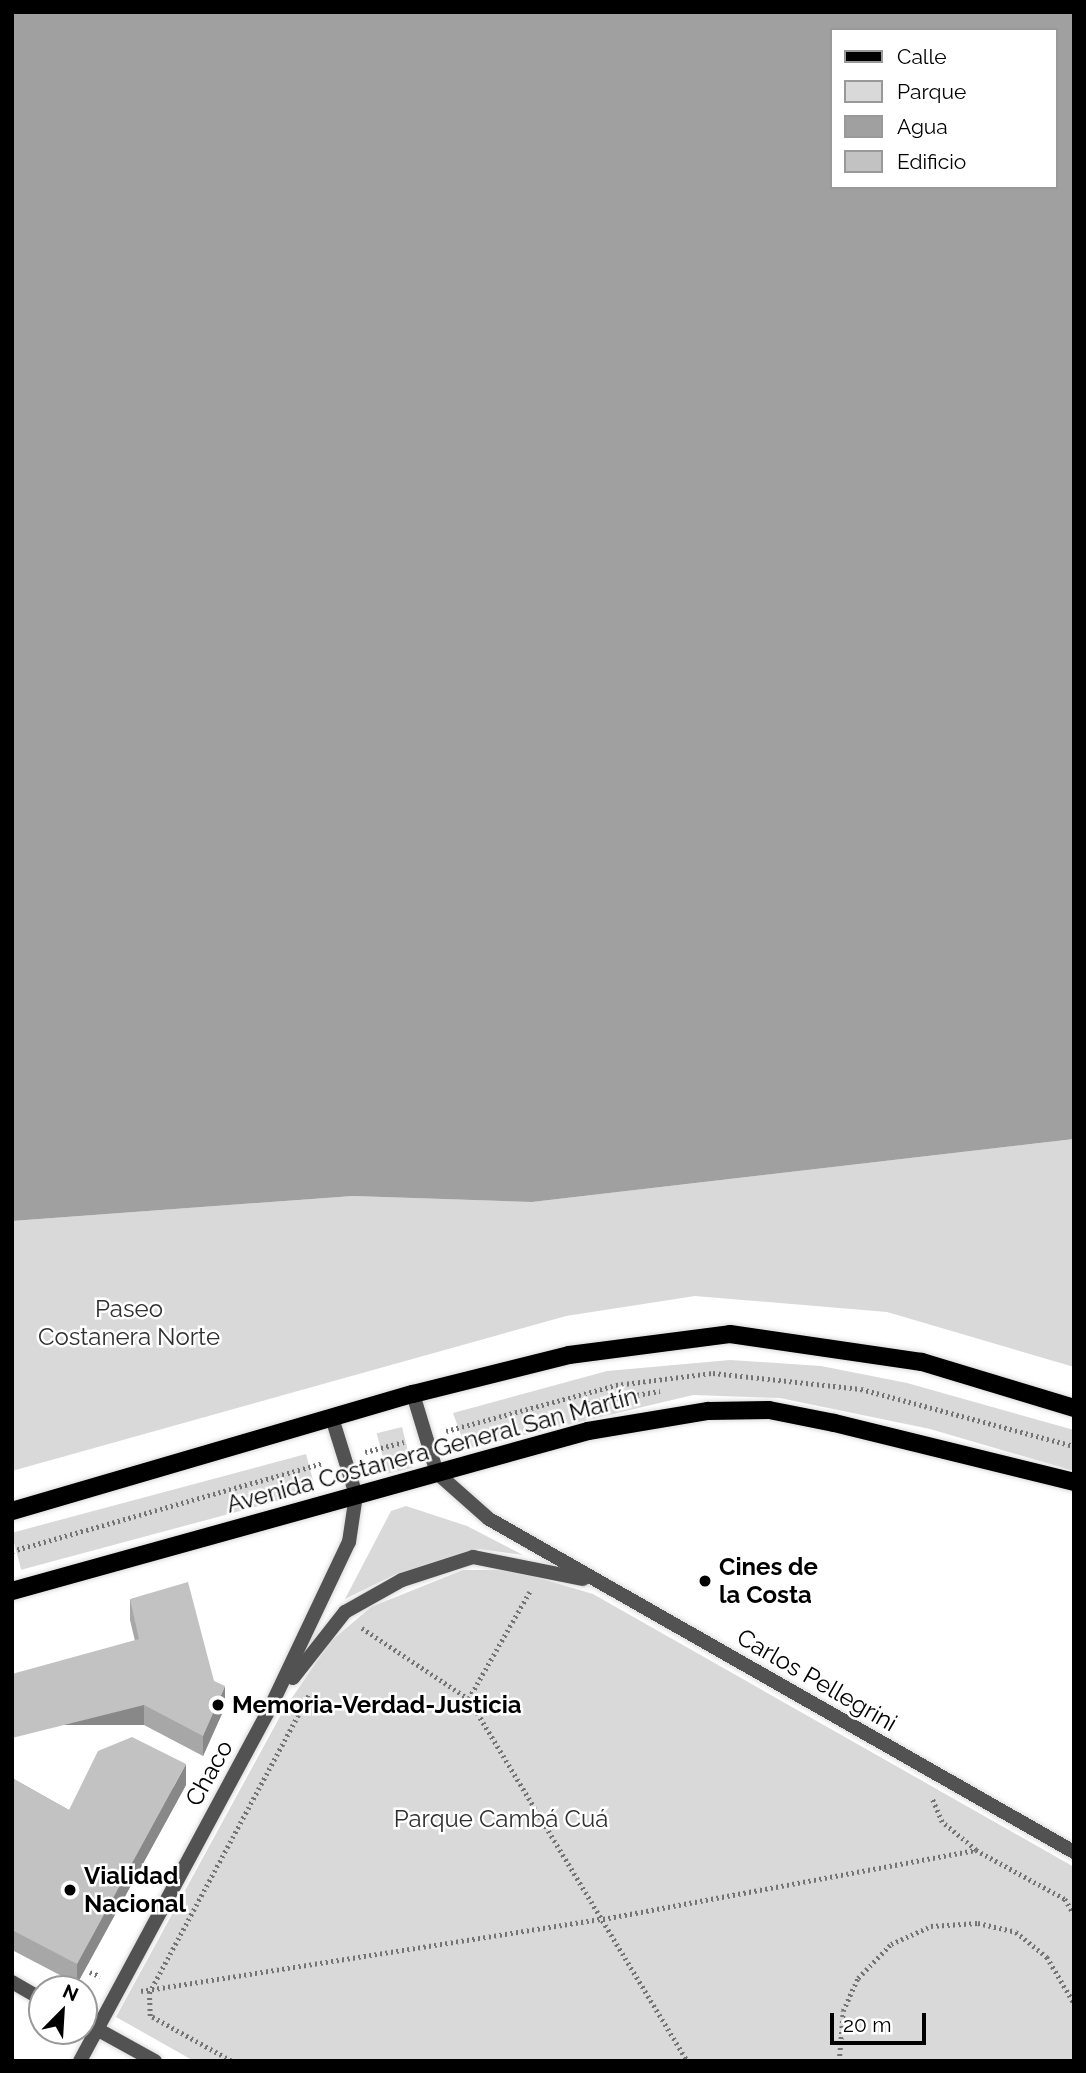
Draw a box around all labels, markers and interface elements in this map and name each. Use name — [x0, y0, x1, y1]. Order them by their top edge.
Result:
legend — [830, 28, 1058, 189]
text: Calle — [897, 44, 947, 69]
text: Parque — [897, 79, 966, 104]
text: Agua — [897, 114, 948, 139]
text: Edificio — [897, 149, 966, 174]
park label: Paseo Costanera Norte — [38, 1295, 220, 1351]
street label: Avenida Costanera General San Martín — [223, 1381, 641, 1519]
place label: Cines de la Costa — [719, 1553, 818, 1609]
marker: Cines de la Costa — [697, 1573, 713, 1589]
street label: Carlos Pellegrini — [732, 1622, 902, 1738]
place label: Memoria-Verdad-Justicia — [232, 1691, 522, 1719]
marker: Memoria-Verdad-Justicia — [210, 1697, 226, 1713]
street label: Chaco — [179, 1735, 239, 1811]
park label: Parque Cambá Cuá — [394, 1805, 608, 1833]
place label: Vialidad Nacional — [84, 1862, 186, 1918]
marker: Vialidad Nacional — [62, 1882, 78, 1898]
north arrow — [28, 1975, 98, 2045]
text: N — [60, 1980, 82, 2006]
scale bar — [834, 2000, 930, 2044]
text: 20 m — [843, 2012, 891, 2037]

